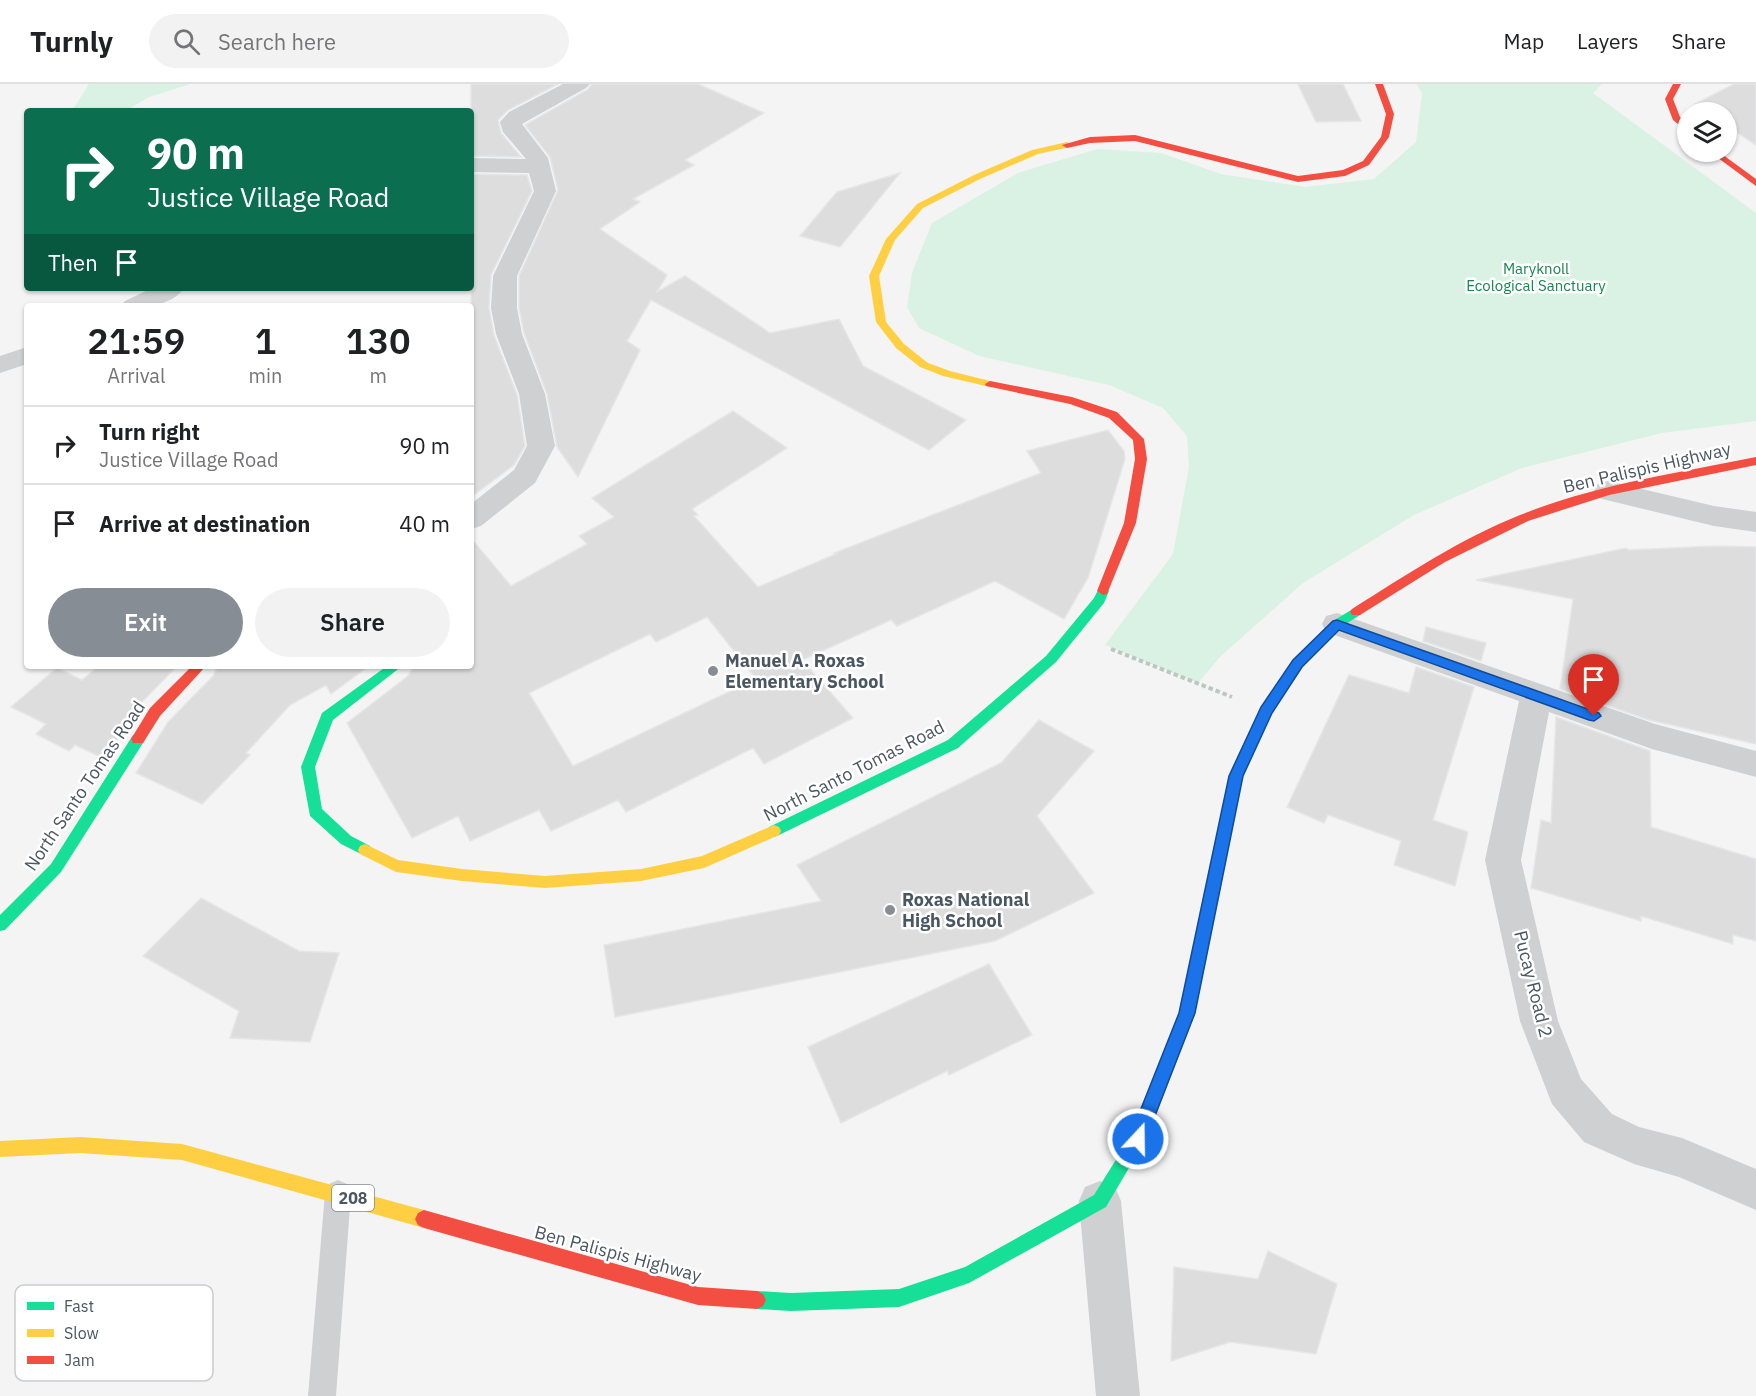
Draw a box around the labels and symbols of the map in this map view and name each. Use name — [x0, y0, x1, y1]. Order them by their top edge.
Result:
park label: Maryknoll Ecological Sanctuary — [1466, 259, 1606, 295]
street label: Ben Palispis Highway — [1561, 437, 1733, 498]
place label: Manuel A. Roxas Elementary School — [725, 649, 884, 693]
pin — [1568, 654, 1619, 716]
marker: Manuel A. Roxas Elementary School — [706, 664, 720, 678]
street label: North Santo Tomas Road — [19, 696, 150, 875]
street label: North Santo Tomas Road — [759, 715, 948, 826]
place label: Roxas National High School — [902, 888, 1030, 932]
marker: Roxas National High School — [883, 903, 897, 917]
street label: Pucay Road 2 — [1509, 928, 1558, 1040]
position arrow — [1106, 1107, 1170, 1171]
road number: 208 — [332, 1185, 374, 1211]
street label: Ben Palispis Highway — [532, 1220, 704, 1287]
legend — [15, 1285, 213, 1381]
text: Fast — [64, 1296, 94, 1316]
text: Slow — [64, 1323, 99, 1343]
text: Jam — [64, 1350, 95, 1370]

